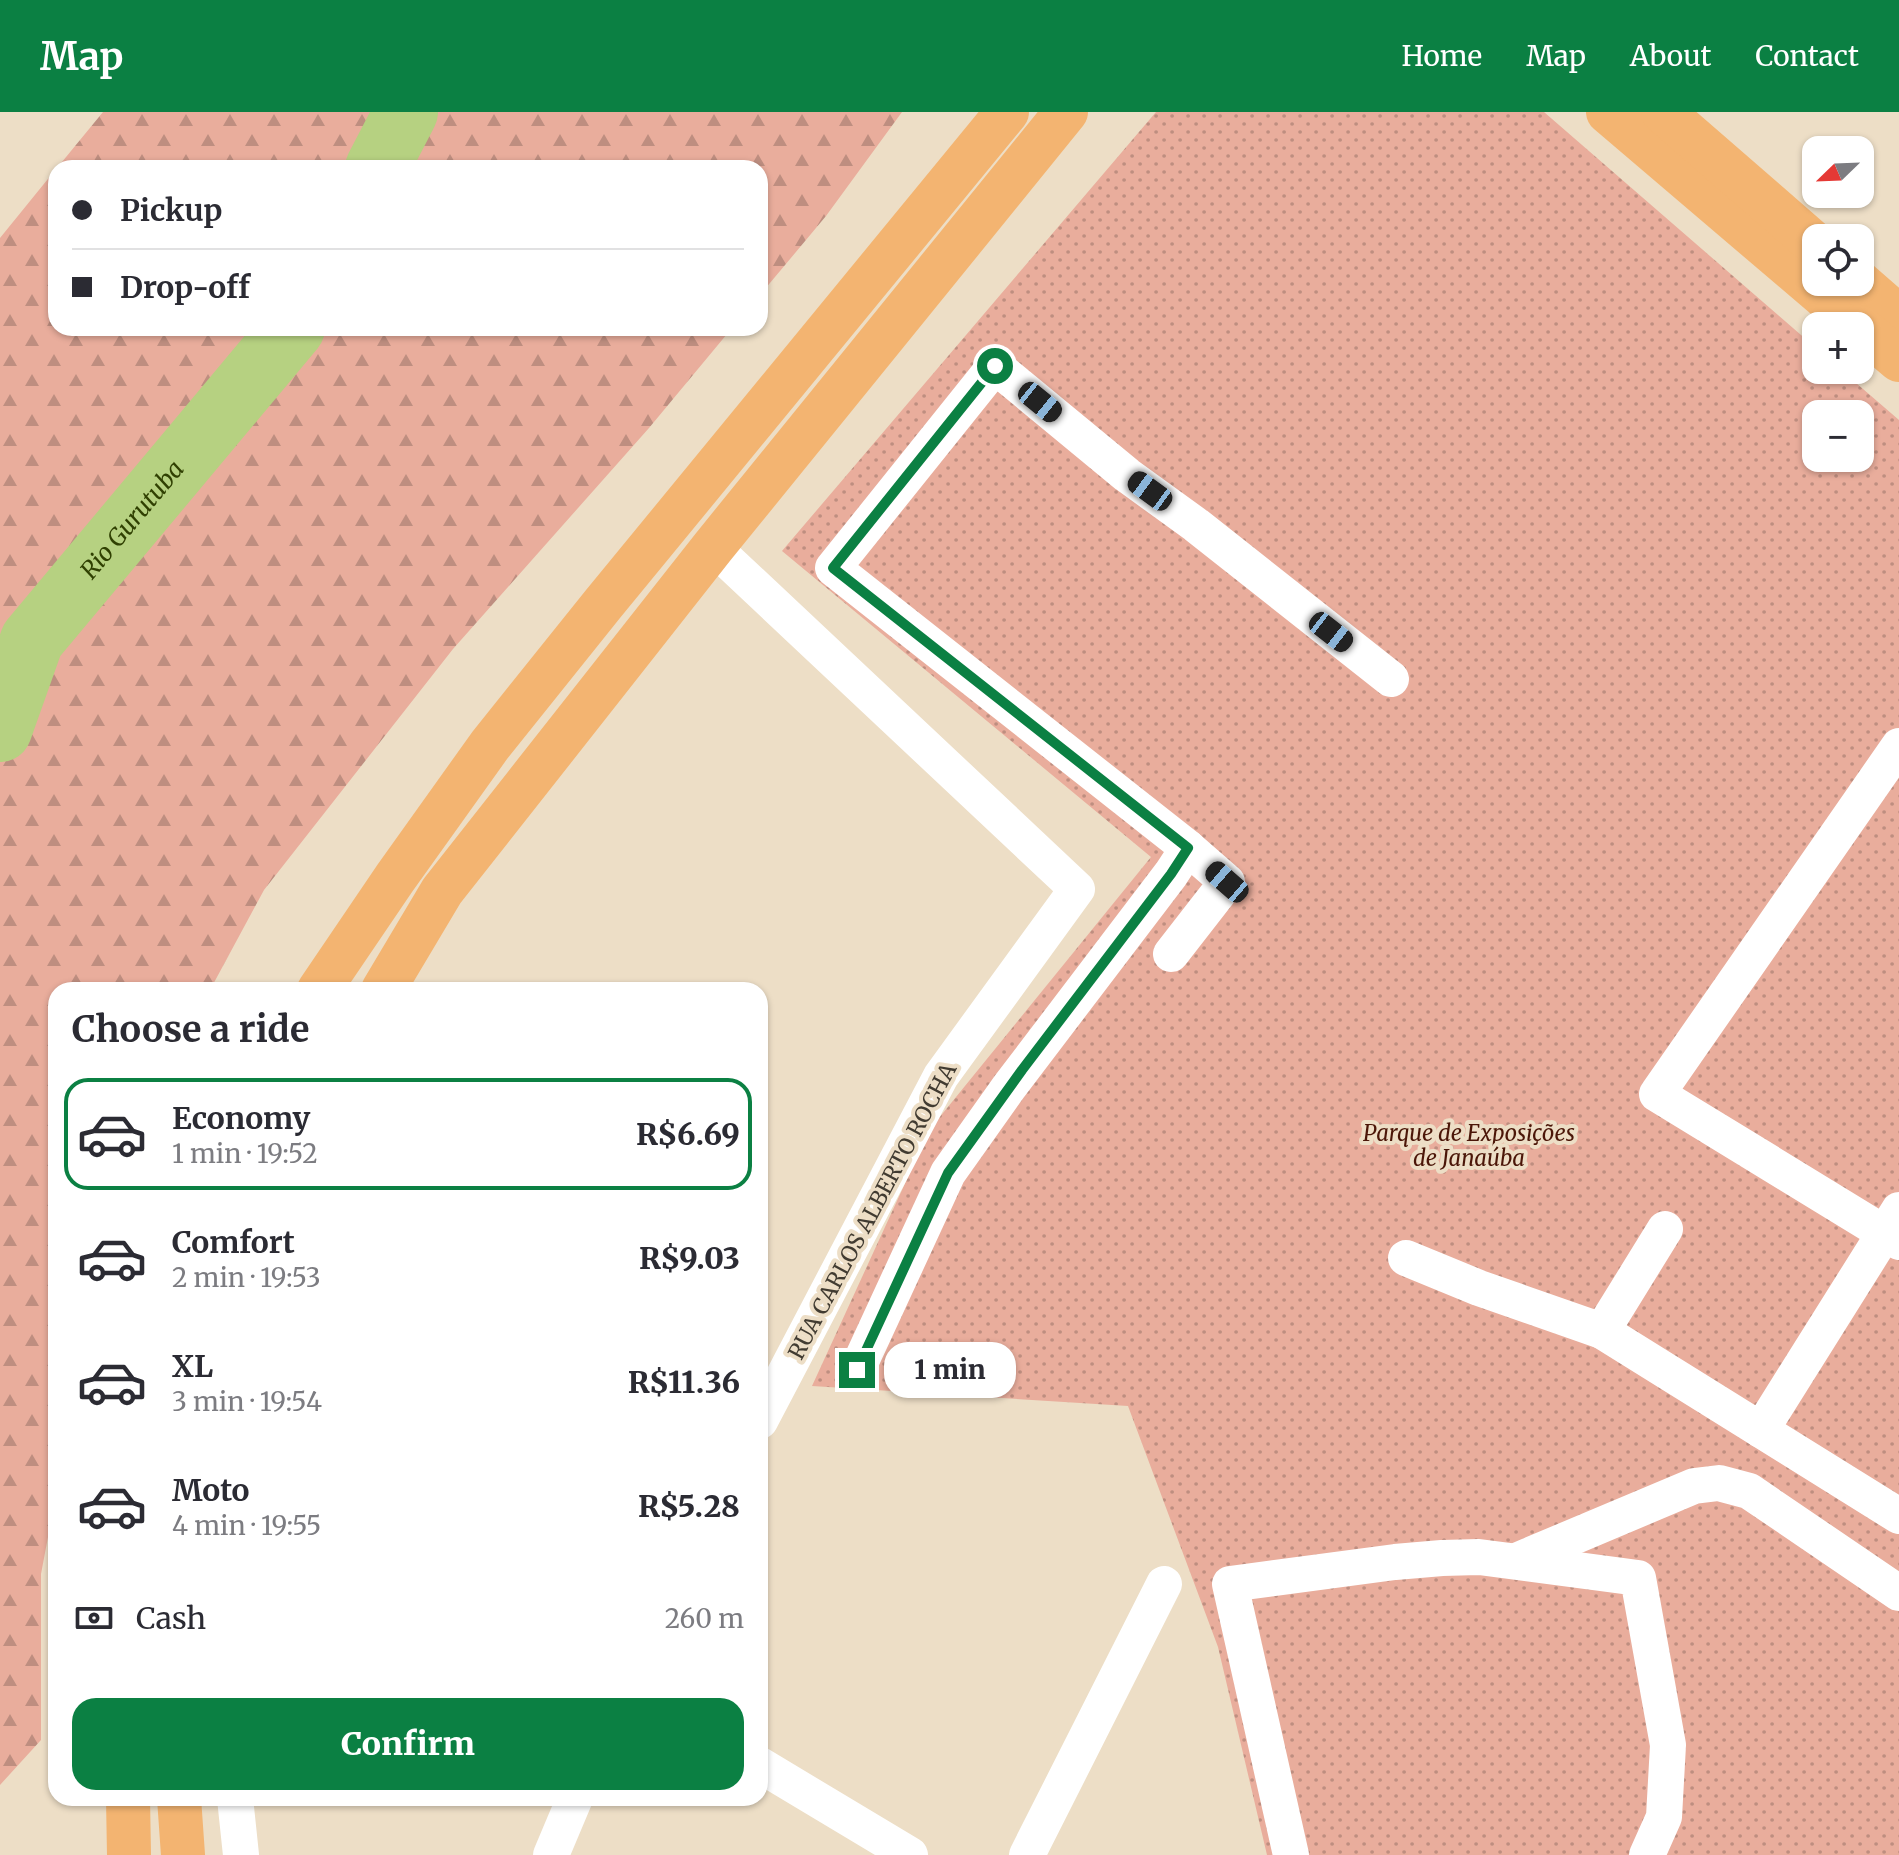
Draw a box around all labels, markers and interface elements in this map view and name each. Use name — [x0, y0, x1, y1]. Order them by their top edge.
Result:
text: Map — [40, 33, 124, 80]
text: Home — [1401, 38, 1482, 74]
text: Map — [1526, 38, 1586, 74]
text: About — [1630, 38, 1711, 74]
text: Contact — [1755, 38, 1859, 74]
north arrow — [1802, 136, 1874, 208]
map controls — [1802, 136, 1874, 472]
text: Pickup — [120, 191, 222, 229]
button: locate — [1802, 224, 1874, 296]
text: Drop-off — [120, 268, 250, 306]
button: + — [1802, 312, 1874, 384]
route start — [977, 348, 1013, 384]
car — [1014, 378, 1066, 426]
button: − — [1802, 400, 1874, 472]
water label: Rio Gurutuba — [74, 454, 191, 585]
car — [1124, 467, 1176, 515]
car — [1305, 608, 1357, 656]
car — [1201, 857, 1253, 907]
text: Choose a ride — [72, 1007, 309, 1052]
street label: RUA CARLOS ALBERTO ROCHA — [782, 1058, 962, 1364]
icon: car — [76, 1098, 148, 1170]
text: Economy — [172, 1099, 310, 1137]
text: R$6.69 — [636, 1115, 740, 1153]
park label: Parque de Exposições de Janaúba — [1363, 1119, 1575, 1172]
text: 1 min · 19:52 — [172, 1137, 318, 1170]
icon: car — [76, 1222, 148, 1294]
text: Comfort — [172, 1223, 295, 1261]
text: R$9.03 — [639, 1239, 740, 1277]
text: 2 min · 19:53 — [172, 1261, 321, 1294]
callout: 1 min — [885, 1342, 1017, 1398]
icon: car — [76, 1346, 148, 1418]
text: XL — [172, 1347, 213, 1385]
route end — [839, 1352, 875, 1388]
text: 1 min — [914, 1353, 986, 1386]
text: R$11.36 — [628, 1363, 740, 1401]
text: 3 min · 19:54 — [172, 1385, 322, 1418]
icon: car — [76, 1470, 148, 1542]
text: Moto — [172, 1471, 250, 1509]
text: R$5.28 — [638, 1487, 740, 1525]
text: 4 min · 19:55 — [172, 1509, 321, 1542]
icon: cash — [72, 1596, 116, 1640]
text: Cash — [136, 1599, 206, 1637]
text: 260 m — [665, 1602, 744, 1635]
button: Confirm — [72, 1698, 744, 1790]

